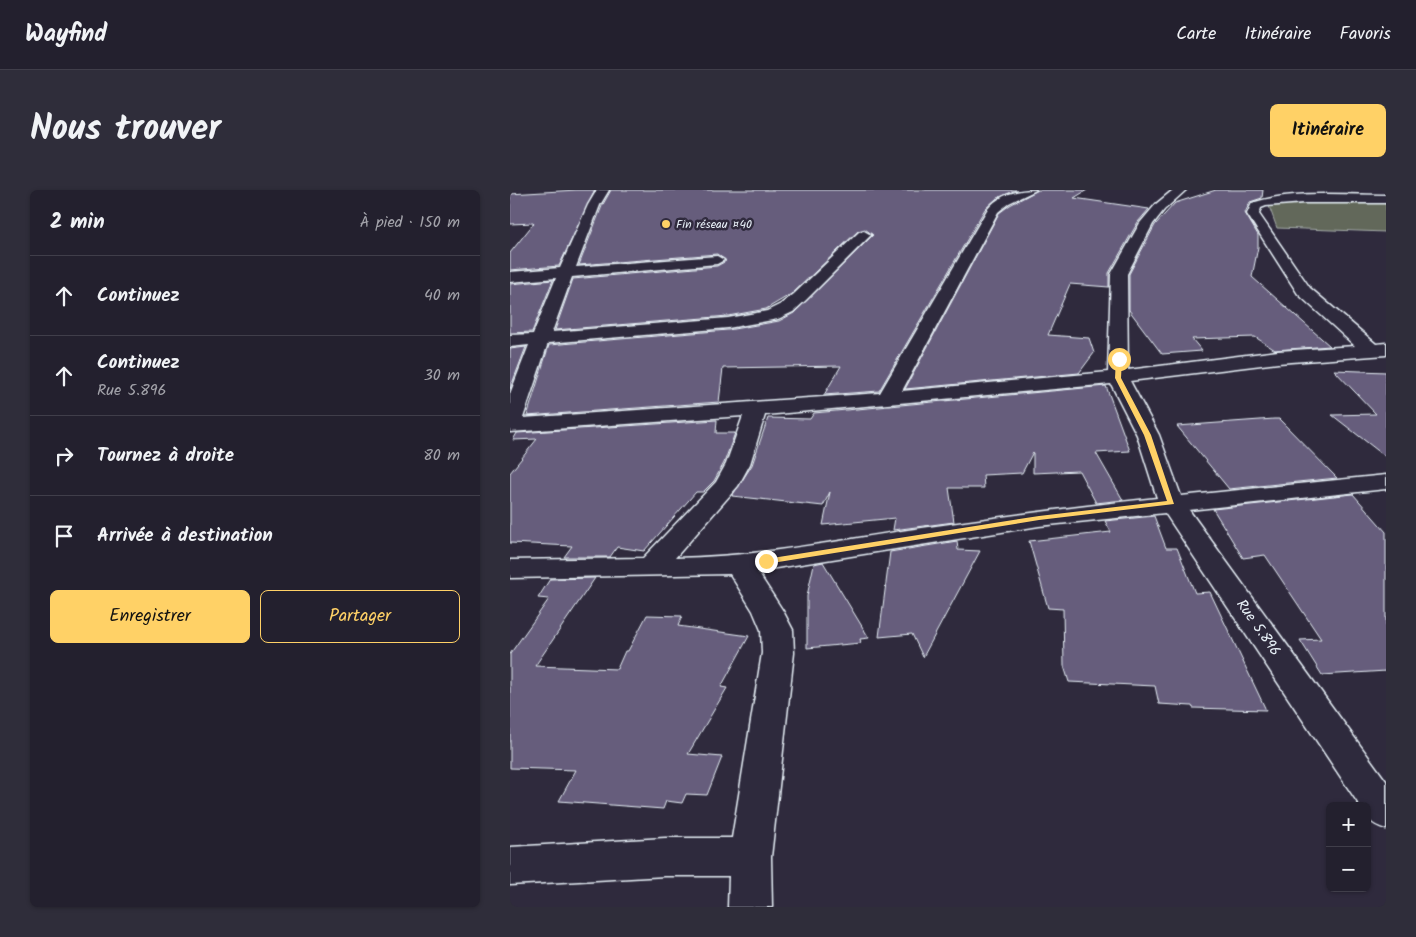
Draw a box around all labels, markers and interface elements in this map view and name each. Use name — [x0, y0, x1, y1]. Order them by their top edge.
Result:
text: Wayfind — [25, 15, 107, 54]
text: Carte — [1176, 20, 1216, 49]
text: Itinéraire — [1244, 20, 1311, 49]
text: Favoris — [1339, 20, 1391, 49]
text: Nous trouver — [30, 102, 221, 158]
button: Itinéraire — [1270, 104, 1386, 157]
text: 2 min — [50, 206, 105, 239]
text: À pied · 150 m — [360, 210, 460, 235]
place label: Fin réseau ¤40 — [676, 215, 752, 234]
marker: Fin réseau ¤40 — [660, 218, 672, 230]
text: Continuez — [97, 281, 180, 311]
icon: ahead — [50, 282, 78, 310]
text: 40 m — [424, 283, 460, 308]
text: Continuez — [97, 348, 180, 378]
route start — [1108, 348, 1131, 371]
icon: ahead — [50, 362, 78, 390]
text: 30 m — [424, 363, 460, 388]
text: Rue 5.896 — [97, 378, 166, 403]
text: Tournez à droite — [97, 441, 234, 471]
icon: right — [50, 442, 78, 470]
text: 80 m — [423, 443, 460, 468]
text: Arrivée à destination — [97, 521, 273, 551]
icon: arrive — [50, 522, 78, 550]
route end — [755, 550, 778, 573]
button: Enregistrer — [50, 590, 250, 643]
button: Partager — [260, 590, 460, 643]
street label: Rue 5.896 — [1230, 594, 1286, 662]
map controls — [1326, 802, 1371, 892]
button: + — [1326, 802, 1371, 847]
button: − — [1326, 847, 1371, 892]

